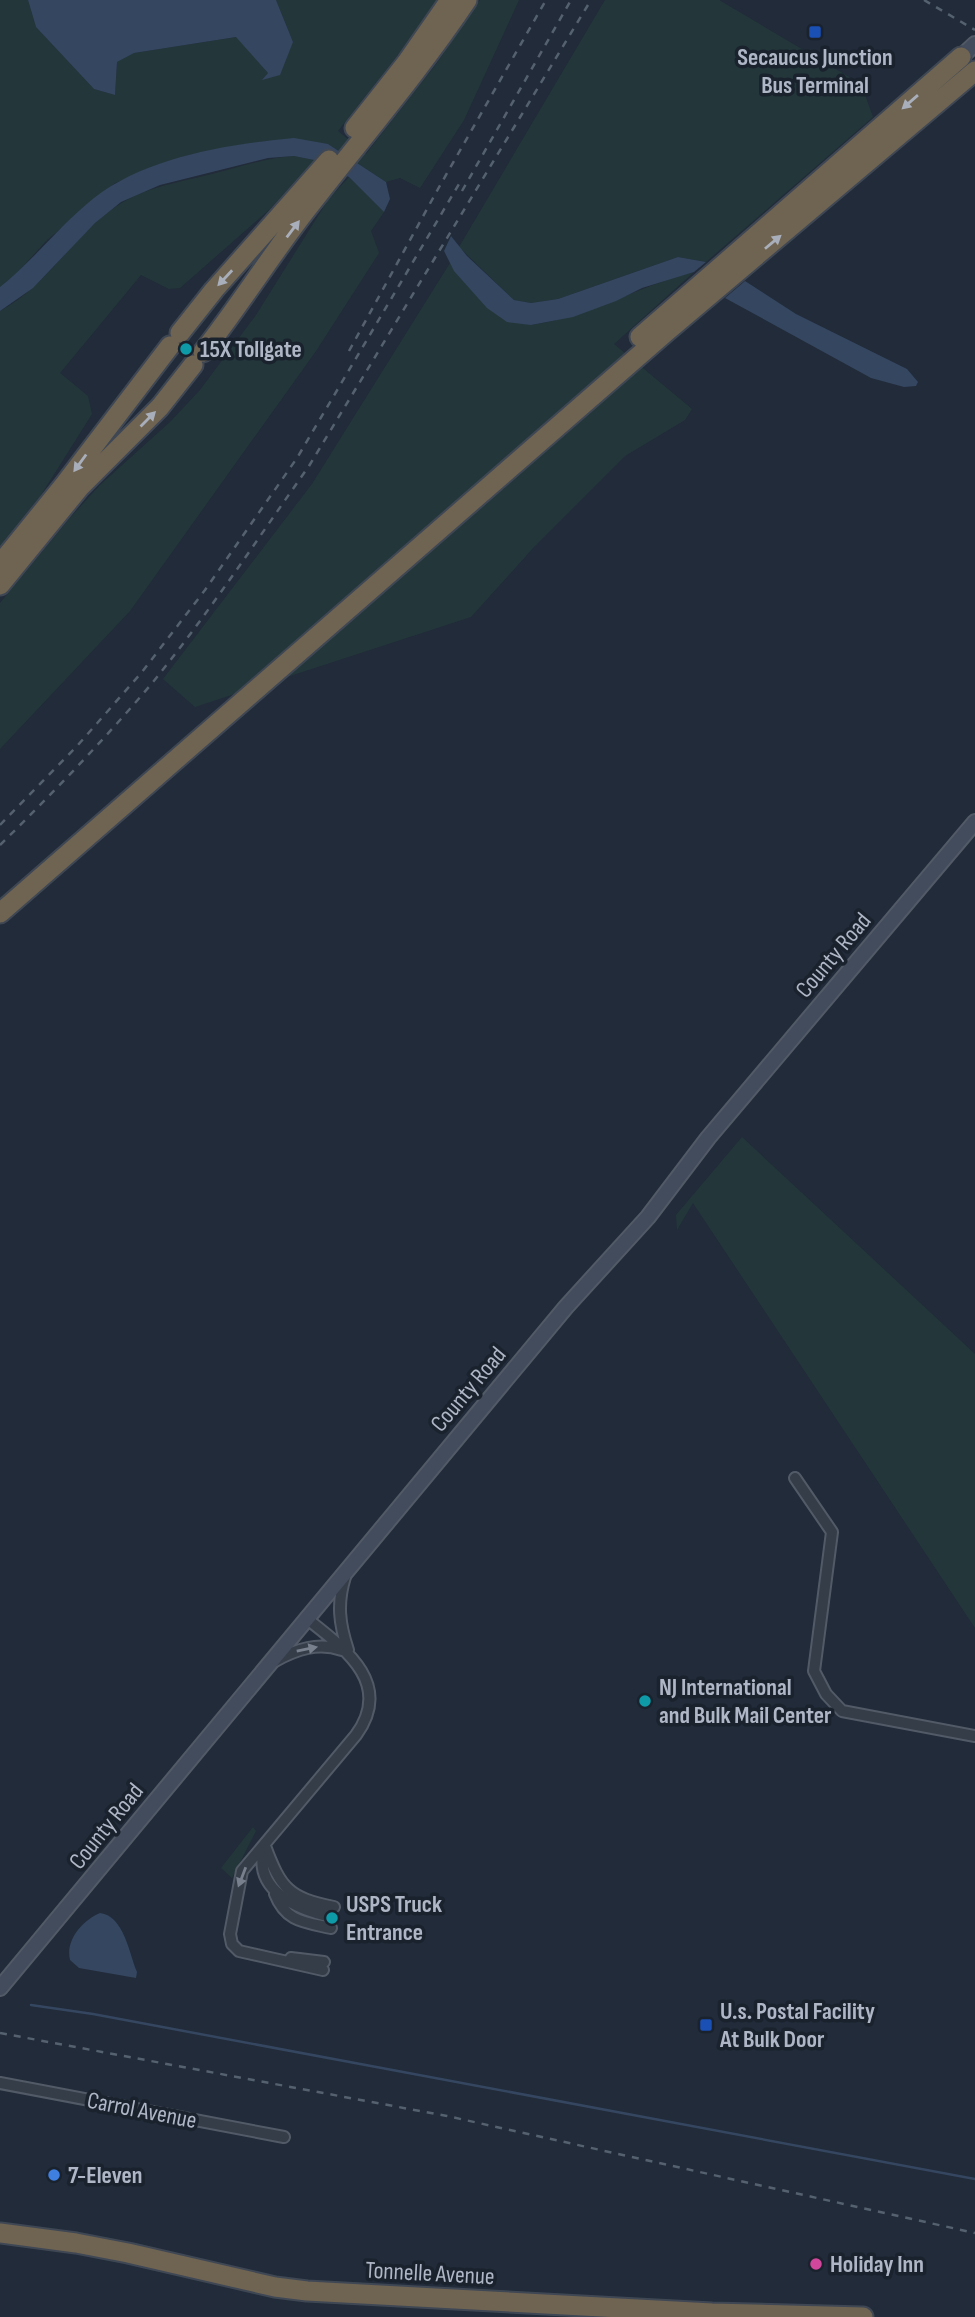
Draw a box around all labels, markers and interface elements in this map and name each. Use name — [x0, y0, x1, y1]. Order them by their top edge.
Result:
marker: Secaucus Junction Bus Terminal — [807, 24, 823, 40]
place label: Secaucus Junction Bus Terminal — [737, 43, 893, 100]
one-way arrow — [901, 94, 919, 110]
one-way arrow — [285, 220, 300, 238]
one-way arrow — [764, 234, 782, 250]
one-way arrow — [217, 269, 233, 287]
place label: 15X Tollgate — [200, 335, 302, 364]
marker: 15X Tollgate — [178, 341, 194, 357]
one-way arrow — [139, 411, 155, 428]
one-way arrow — [73, 454, 87, 473]
street label: County Road — [789, 907, 877, 1004]
street label: County Road — [424, 1341, 512, 1438]
one-way arrow — [296, 1643, 318, 1654]
place label: NJ International and Bulk Mail Center — [659, 1673, 832, 1730]
marker: NJ International and Bulk Mail Center — [637, 1693, 653, 1709]
street label: County Road — [63, 1777, 150, 1875]
one-way arrow — [236, 1866, 247, 1887]
place label: USPS Truck Entrance — [346, 1890, 442, 1947]
marker: USPS Truck Entrance — [324, 1910, 340, 1926]
place label: U.s. Postal Facility At Bulk Door — [719, 1997, 875, 2054]
marker: U.s. Postal Facility At Bulk Door — [698, 2017, 714, 2033]
street label: Carrol Avenue — [85, 2086, 199, 2135]
place label: 7-Eleven — [68, 2161, 142, 2190]
marker: 7-Eleven — [46, 2167, 62, 2183]
place label: Holiday Inn — [830, 2250, 924, 2279]
street label: Tonnelle Avenue — [365, 2256, 495, 2291]
marker: Holiday Inn — [808, 2256, 824, 2272]

